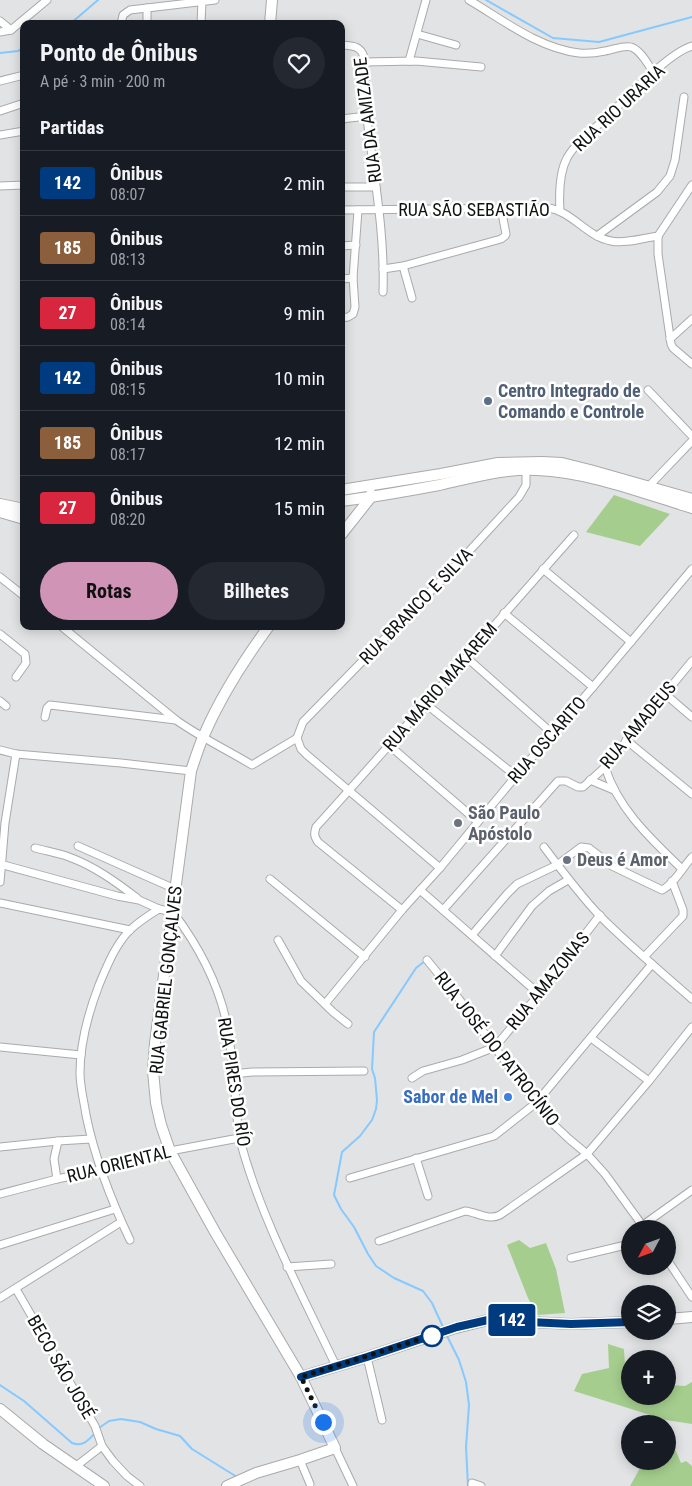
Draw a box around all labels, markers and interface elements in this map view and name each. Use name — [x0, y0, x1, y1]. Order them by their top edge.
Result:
button: heart — [273, 37, 325, 89]
text: Ponto de Ônibus — [40, 39, 198, 67]
street label: RUA DA AMIZADE — [349, 56, 386, 184]
street label: RUA RIO URARIA — [568, 59, 669, 155]
text: A pé · 3 min · 200 m — [40, 72, 165, 91]
text: Partidas — [40, 116, 104, 139]
text: Ônibus — [110, 162, 163, 185]
text: 142 — [54, 172, 81, 193]
text: 2 min — [283, 172, 325, 195]
text: 08:07 — [110, 185, 145, 204]
street label: RUA SÃO SEBASTIÃO — [398, 199, 550, 220]
text: Ônibus — [110, 227, 163, 250]
text: 185 — [54, 237, 81, 258]
text: 8 min — [283, 237, 325, 260]
text: 08:13 — [110, 250, 145, 269]
text: Ônibus — [110, 292, 163, 315]
text: 27 — [58, 302, 77, 323]
text: 9 min — [283, 302, 325, 325]
text: 08:14 — [110, 315, 145, 334]
text: Ônibus — [110, 357, 163, 380]
text: 142 — [54, 367, 81, 388]
text: 10 min — [274, 367, 325, 390]
text: 08:15 — [110, 380, 145, 399]
place label: Centro Integrado de Comando e Controle — [498, 380, 644, 422]
marker: Centro Integrado de Comando e Controle — [482, 395, 494, 407]
text: Ônibus — [110, 422, 163, 445]
text: 185 — [54, 432, 81, 453]
text: 12 min — [274, 432, 325, 455]
text: 08:17 — [110, 445, 145, 464]
text: Ônibus — [110, 487, 163, 510]
text: 27 — [58, 497, 77, 518]
text: 15 min — [274, 497, 325, 520]
text: 08:20 — [110, 510, 145, 529]
street label: RUA BRANCO E SILVA — [355, 543, 477, 668]
button: Rotas — [40, 562, 178, 620]
button: Bilhetes — [188, 562, 325, 620]
street label: RUA MÁRIO MAKAREM — [378, 618, 501, 755]
street label: RUA AMADEUS — [595, 677, 680, 772]
street label: RUA OSCARITO — [503, 692, 590, 787]
place label: São Paulo Apóstolo — [468, 802, 540, 844]
marker: São Paulo Apóstolo — [452, 817, 464, 829]
place label: Deus é Amor — [577, 849, 668, 870]
marker: Deus é Amor — [561, 854, 573, 866]
street label: RUA GABRIEL GONÇALVES — [145, 885, 186, 1075]
street label: RUA AMAZONAS — [502, 928, 593, 1034]
street label: RUA JOSÉ DO PATROCÍNIO — [431, 967, 564, 1130]
street label: RUA PIRES DO RÍO — [214, 1016, 255, 1148]
place label: Sabor de Mel — [403, 1086, 498, 1107]
marker: Sabor de Mel — [502, 1091, 514, 1103]
street label: RUA ORIENTAL — [65, 1140, 173, 1187]
north arrow — [621, 1220, 676, 1275]
map controls — [621, 1220, 676, 1470]
button: layers — [621, 1285, 676, 1340]
line badge: 142 — [483, 1304, 541, 1336]
text: 142 — [498, 1309, 526, 1330]
street label: BECO SÃO JOSÉ — [23, 1311, 100, 1422]
unlabelled marker — [421, 1325, 443, 1347]
button: + — [621, 1350, 676, 1405]
your location — [311, 1410, 336, 1435]
button: − — [621, 1415, 676, 1470]

